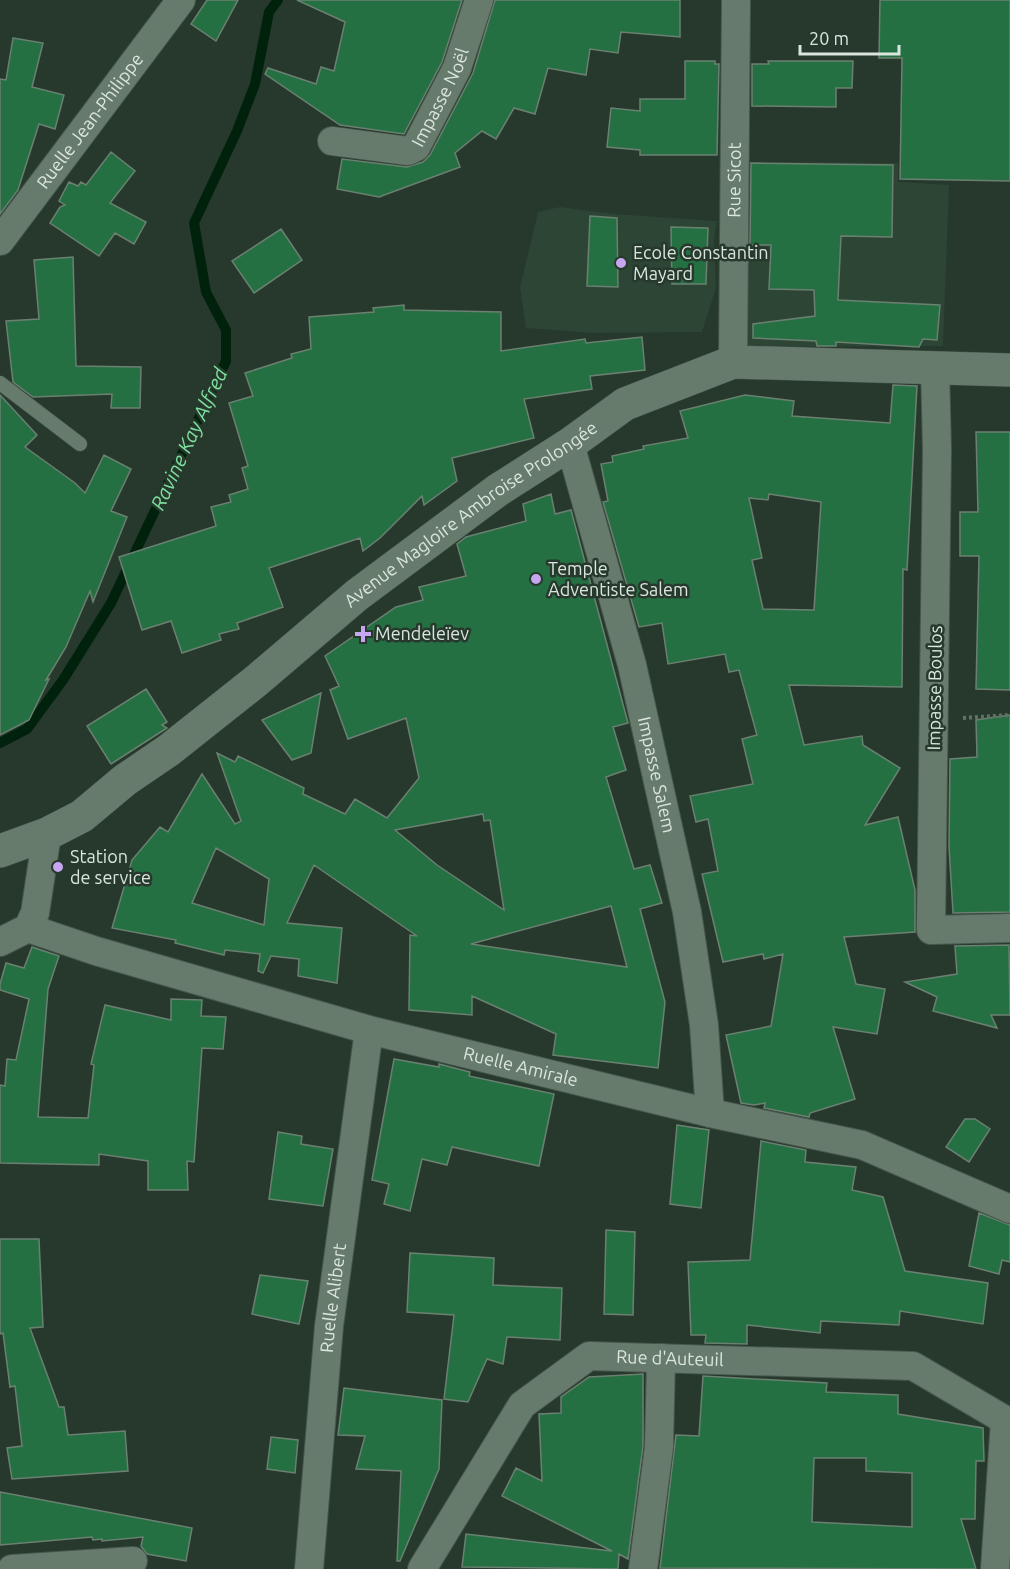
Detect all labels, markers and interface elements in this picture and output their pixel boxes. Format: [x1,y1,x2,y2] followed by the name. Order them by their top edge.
[800,18,899,56] scale bar
[809,28,849,48] text: 20 m
[407,45,472,150] street label: Impasse Noël
[32,49,147,192] street label: Ruelle Jean-Philippe
[723,142,744,218] street label: Rue Sicot
[633,242,769,283] place label: Ecole Constantin Mayard
[614,256,628,270] marker: Ecole Constantin Mayard
[146,363,232,514] water label: Ravine Kay Alfred
[340,417,601,610] street label: Avenue Magloire Ambroise Prolongée
[548,558,688,599] place label: Temple Adventiste Salem
[529,572,543,586] marker: Temple Adventiste Salem
[375,623,469,643] place label: Mendeleïev
[923,625,945,751] street label: Impasse Boulos
[356,627,370,641] marker: Mendeleïev
[635,715,680,835] street label: Impasse Salem
[70,846,151,887] place label: Station de service
[51,860,65,874] marker: Station de service
[461,1042,580,1090] street label: Ruelle Amirale
[316,1242,349,1354] street label: Ruelle Alibert
[616,1346,724,1369] street label: Rue d'Auteuil

